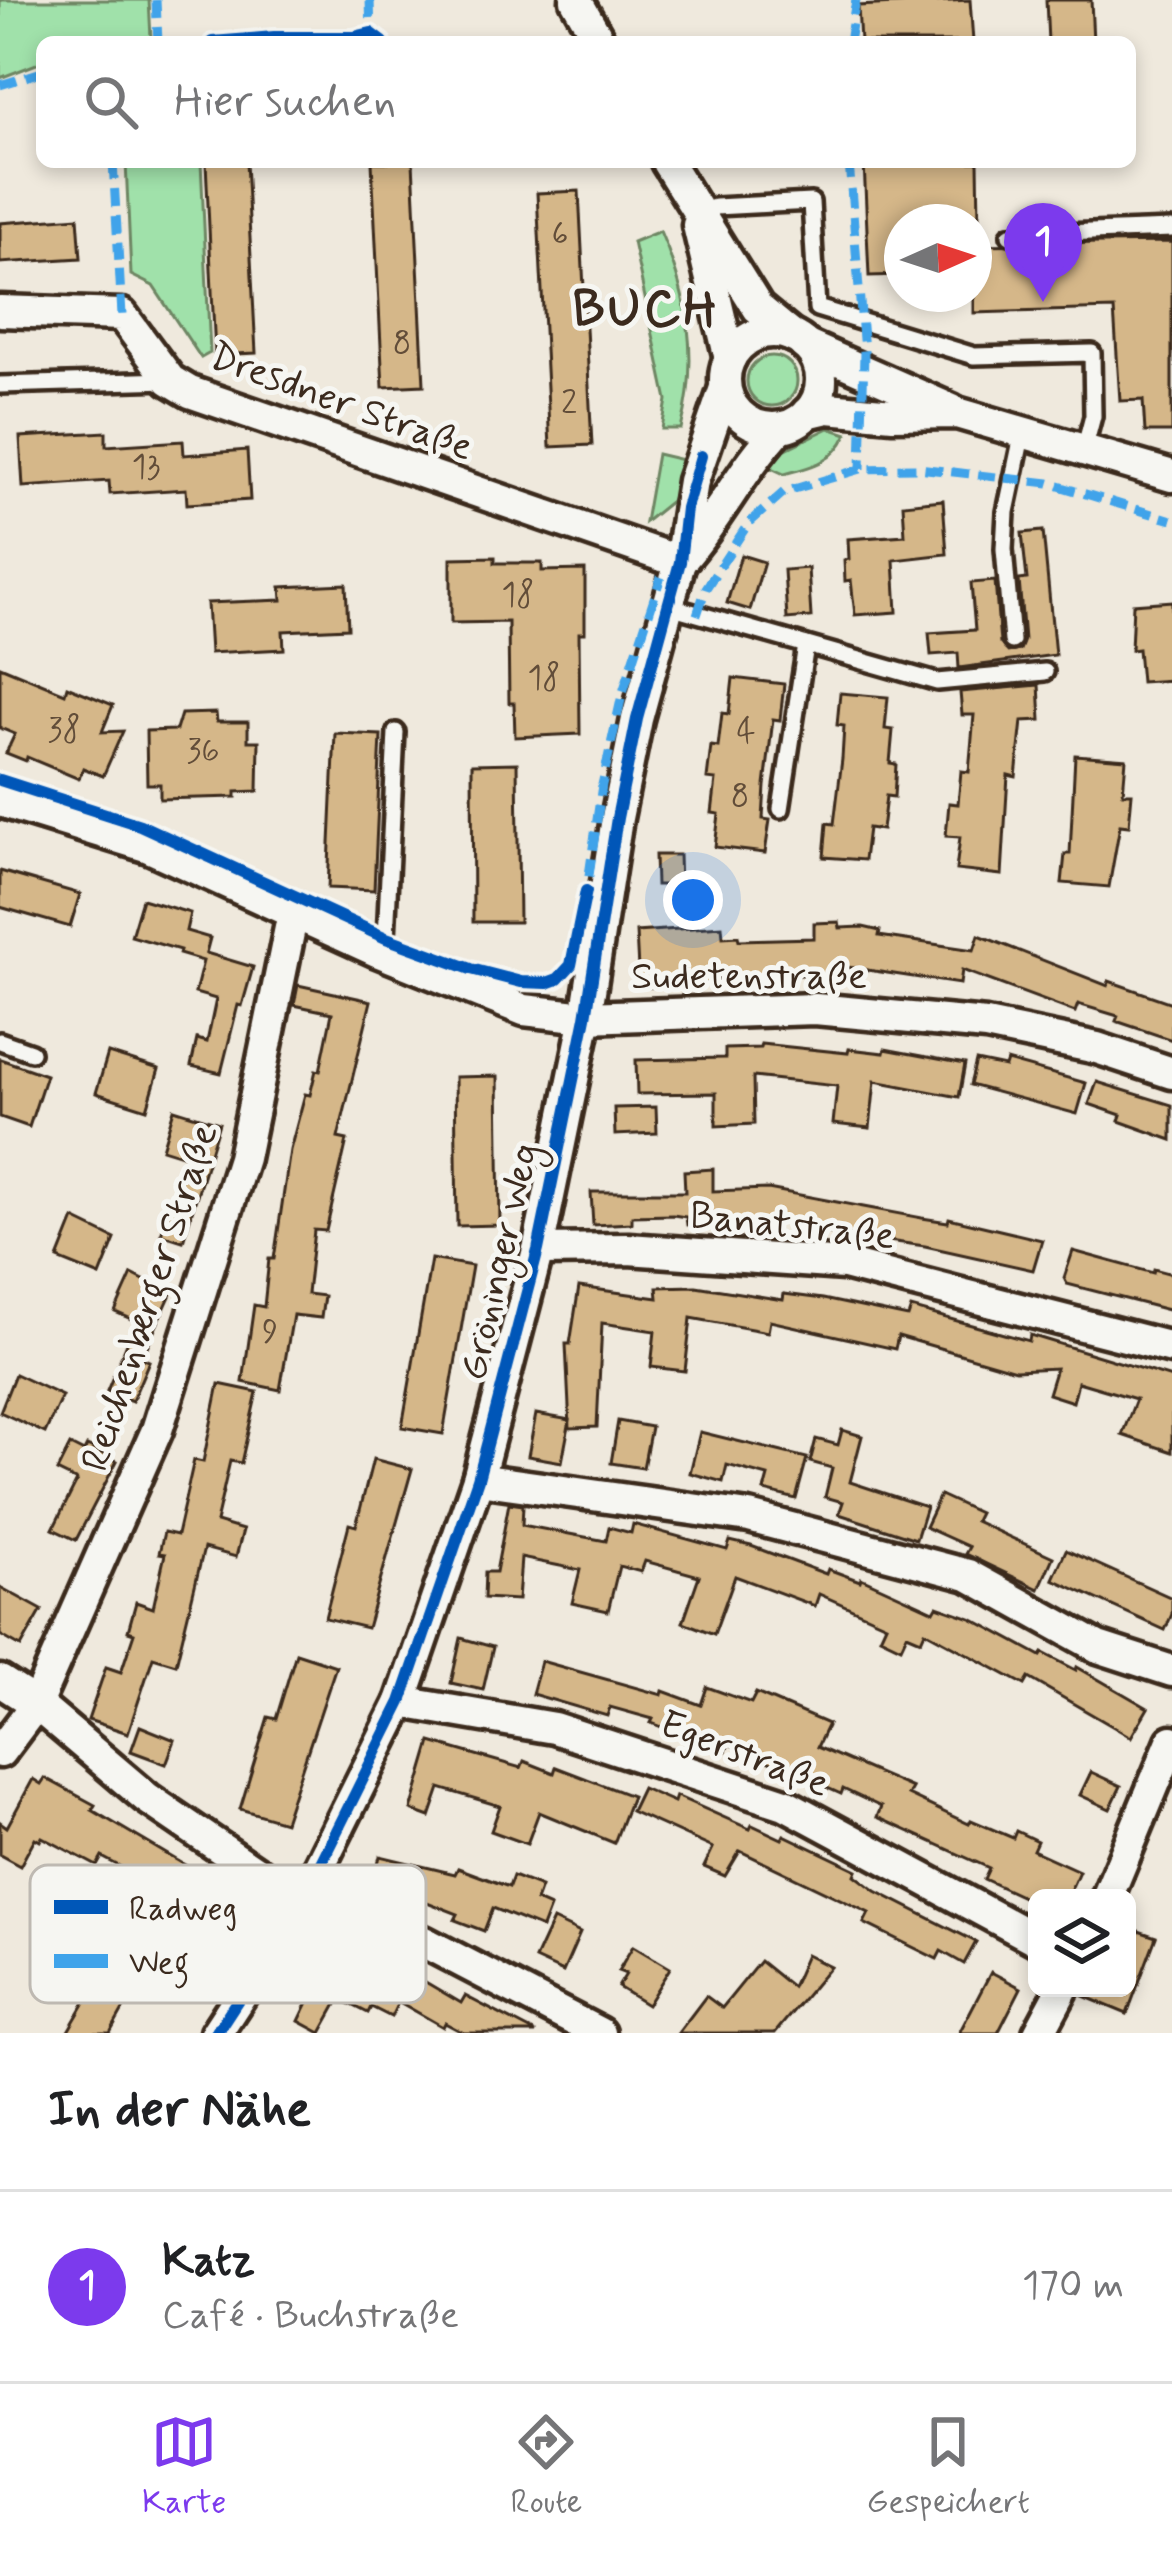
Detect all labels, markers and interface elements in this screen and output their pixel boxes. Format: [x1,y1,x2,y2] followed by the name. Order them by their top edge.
[36,36,1136,168] search box
[78,69,144,135] icon: search
[174,73,396,132] text: Hier suchen
[1004,203,1082,302] pin: 1
[884,204,992,312] north arrow
[552,213,568,257] house number: 6
[573,278,720,344] district label: BUCH
[393,322,411,366] house number: 8
[202,332,480,474] street label: Dresdner Straße
[561,382,577,426] house number: 2
[132,446,160,490] house number: 13
[502,574,534,618] house number: 18
[528,657,560,701] house number: 18
[48,709,81,753] house number: 38
[736,710,756,754] house number: 4
[186,730,220,774] house number: 36
[731,775,749,819] house number: 8
[663,870,723,930] your location
[631,952,867,1003] street label: Sudetenstraße
[71,1118,234,1479] street label: Reichenberger Straße
[449,1138,556,1386] street label: Gröninger Weg
[687,1191,897,1263] street label: Banatstraße
[262,1311,278,1355] house number: 9
[652,1699,836,1811] street label: Egerstraße
[30,1865,426,2003] legend
[129,1888,237,1932] text: Radweg
[1028,1889,1136,1997] map controls
[1028,1889,1136,1997] button: layers
[129,1942,189,1989] text: Weg
[48,2078,311,2144] text: In der Nähe
[162,2232,255,2291] text: Katz
[78,2261,96,2312] text: 1
[1022,2261,1124,2312] text: 170 m
[162,2291,459,2342] text: Café · Buchstraße
[142,2409,226,2525] tab: Karte
[511,2409,582,2525] tab: Route
[867,2409,1030,2525] tab: Gespeichert

